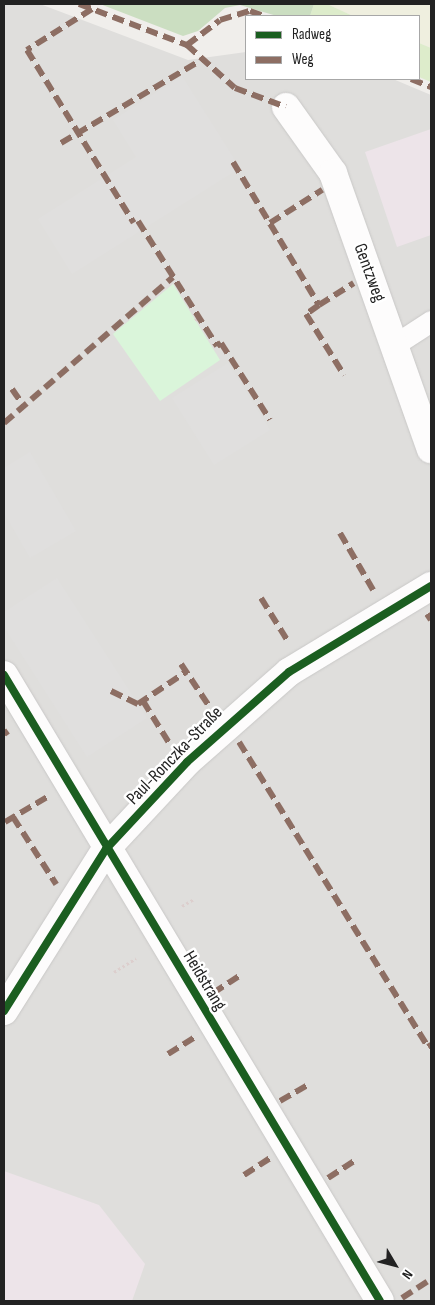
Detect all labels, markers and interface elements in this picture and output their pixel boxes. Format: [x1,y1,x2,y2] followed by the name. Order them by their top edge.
[245,15,420,80] legend
[292,25,331,44] text: Radweg
[292,50,314,69] text: Weg
[348,241,390,305] street label: Gentzweg
[123,702,227,810] street label: Paul-Ronczka-Straße
[178,947,230,1015] street label: Heidstrang
[370,1240,420,1290] north arrow
[398,1266,416,1282] text: N

